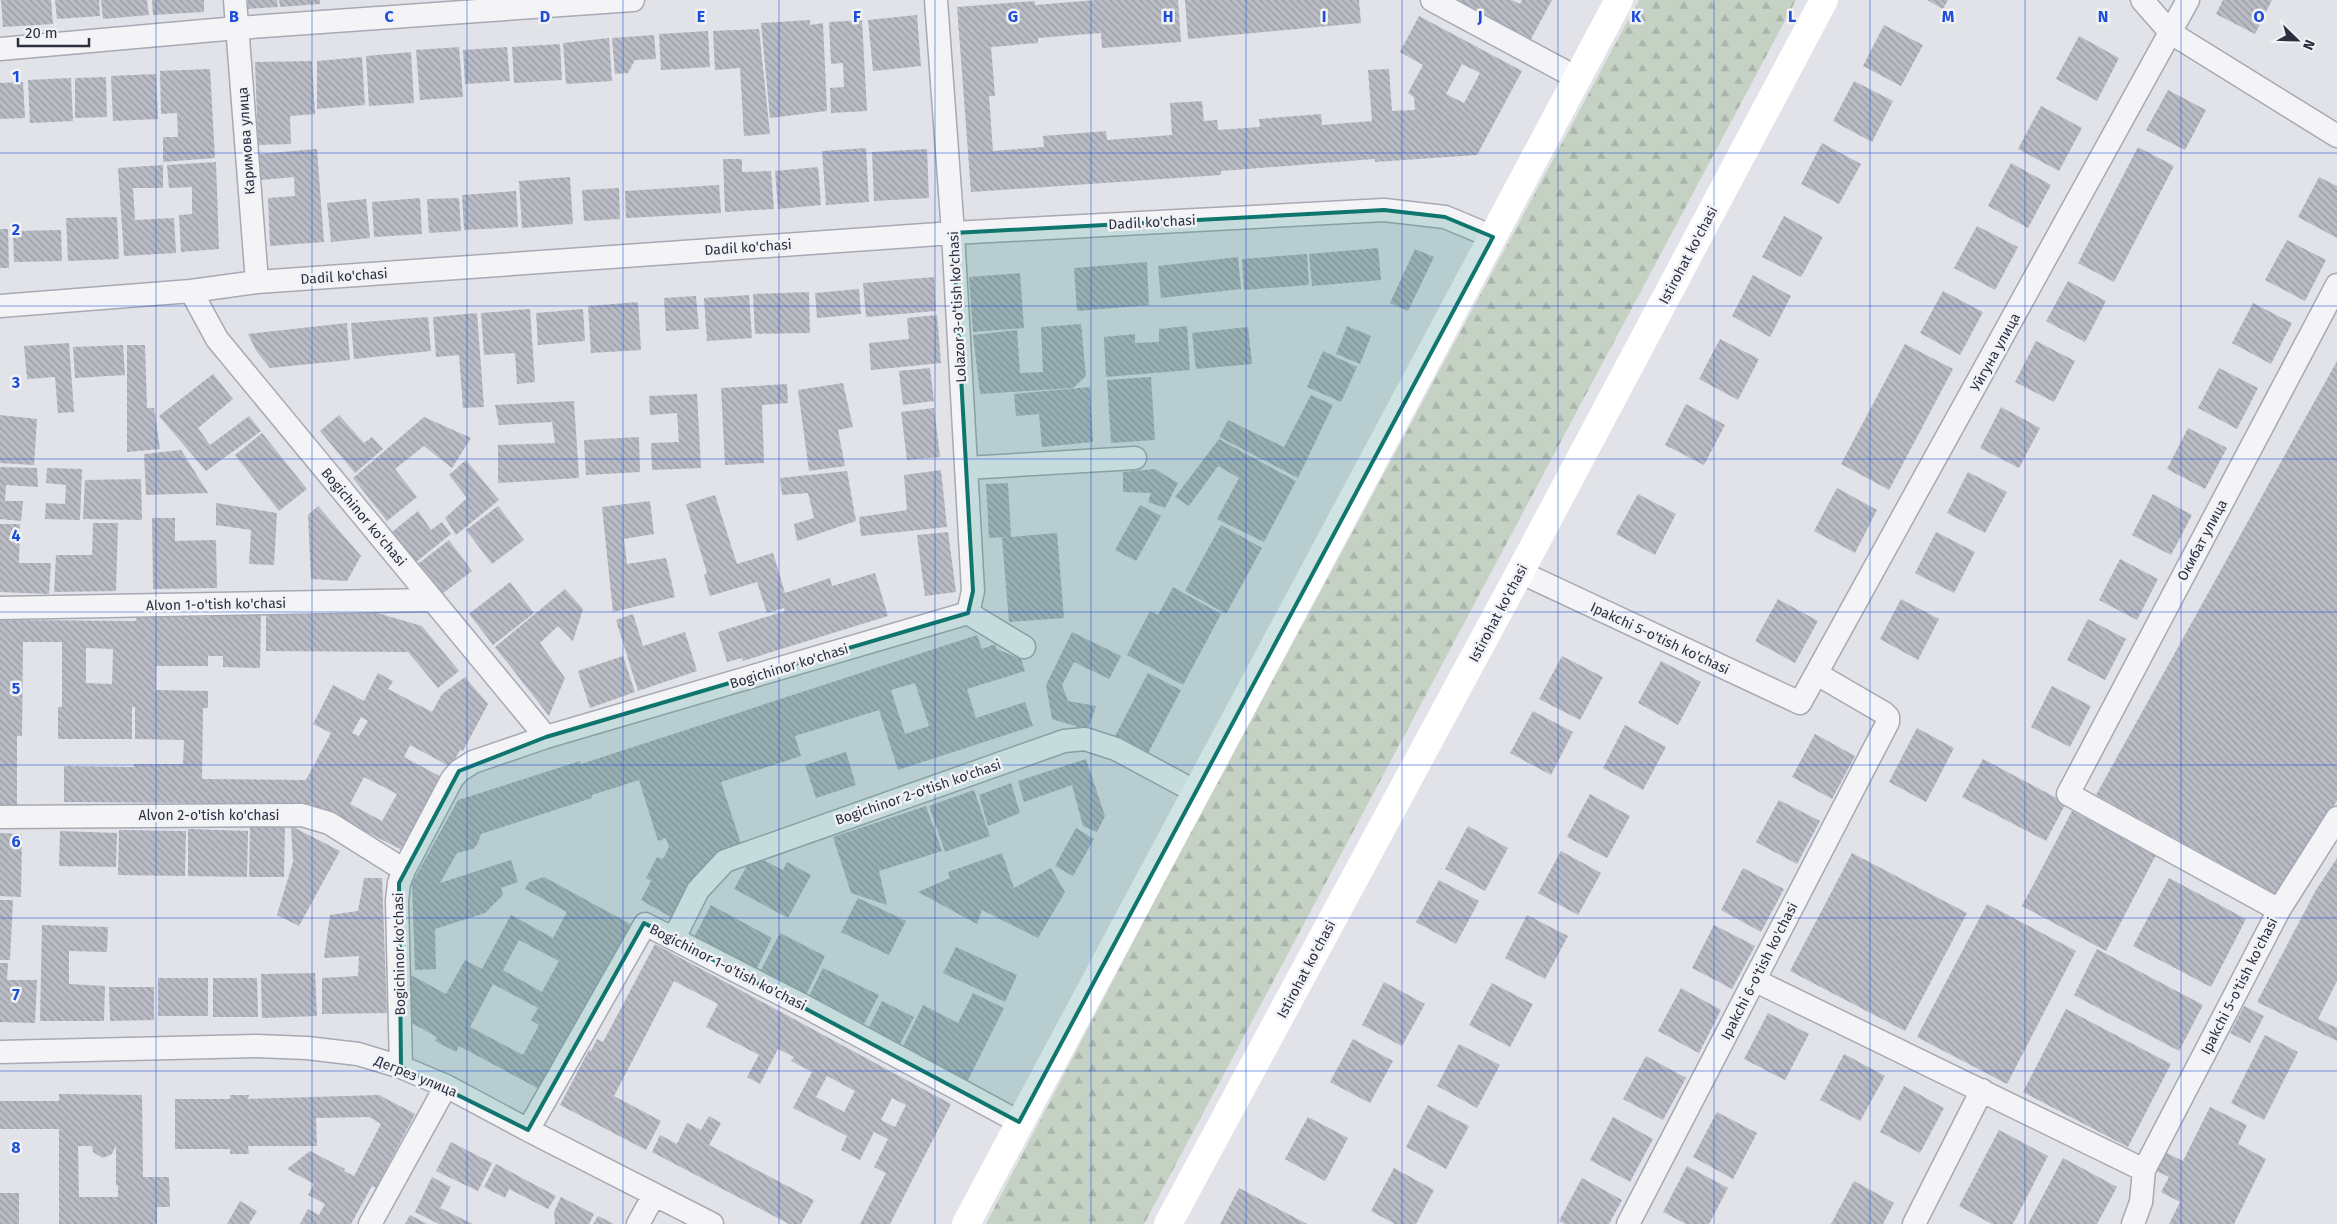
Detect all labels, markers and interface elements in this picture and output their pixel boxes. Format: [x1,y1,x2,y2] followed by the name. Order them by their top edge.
[229,7,239,26] text: B
[384,7,394,26] text: C
[540,7,550,26] text: D
[697,7,705,26] text: E
[853,7,861,26] text: F
[1008,7,1018,26] text: G
[1163,7,1173,26] text: H
[1322,7,1326,26] text: I
[1476,7,1483,26] text: J
[1631,7,1642,26] text: K
[1788,7,1796,26] text: L
[1942,7,1955,26] text: M
[2098,7,2108,26] text: N
[2253,7,2265,26] text: O
[18,15,89,47] scale bar
[2272,15,2322,65] north arrow
[25,24,58,42] text: 20 m
[2299,37,2318,52] text: N
[12,67,20,86] text: 1
[234,86,259,195] street label: Каримова улица
[1656,203,1721,307] street label: Istirohat ko'chasi
[1108,212,1196,233] street label: Dadil ko'chasi
[12,220,20,239] text: 2
[945,231,970,383] street label: Lolazor 3-o'tish ko'chasi
[704,236,792,259] street label: Dadil ko'chasi
[300,265,388,288] street label: Dadil ko'chasi
[1967,310,2024,394] street label: Уйгуна улица
[11,373,20,392] text: 3
[318,465,410,570] street label: Bogichinor ko'chasi
[2174,497,2231,584] street label: Окибат улица
[11,526,21,545] text: 4
[1466,561,1531,665] street label: Istirohat ko'chasi
[146,595,286,614] street label: Alvon 1-o'tish ko'chasi
[1587,599,1732,678] street label: Ipakchi 5-o'tish ko'chasi
[728,640,851,693] street label: Bogichinor ko'chasi
[12,679,21,698] text: 5
[833,756,1003,829] street label: Bogichinor 2-o'tish ko'chasi
[138,807,280,824] street label: Alvon 2-o'tish ko'chasi
[11,832,21,851] text: 6
[390,892,409,1016] street label: Bogichinor ko'chasi
[1717,900,1802,1043] street label: Ipakchi 6-o'tish ko'chasi
[2197,915,2281,1058] street label: Ipakchi 5-o'tish ko'chasi
[1274,917,1339,1021] street label: Istirohat ko'chasi
[647,920,809,1014] street label: Bogichinor 1-o'tish ko'chasi
[12,985,20,1004] text: 7
[371,1052,460,1101] street label: Дегрез улица
[11,1138,21,1157] text: 8

